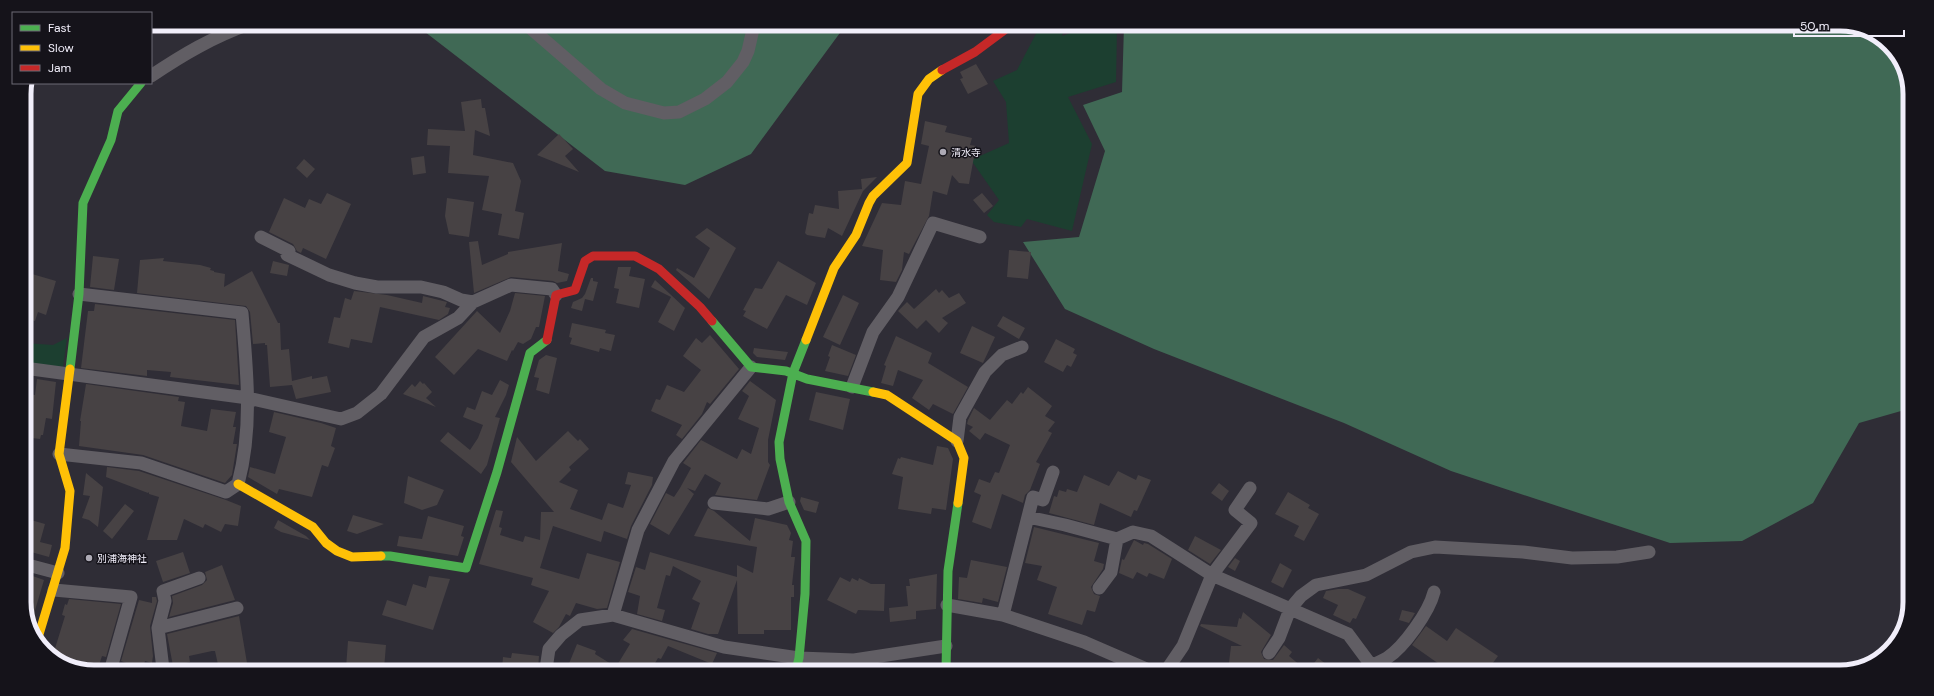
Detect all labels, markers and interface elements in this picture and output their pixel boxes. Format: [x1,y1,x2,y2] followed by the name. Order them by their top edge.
[12,12,152,84] legend
[1794,12,1904,38] scale bar
[1800,18,1829,34] text: 50 m
[48,20,71,36] text: Fast
[48,40,74,56] text: Slow
[48,60,71,76] text: Jam
[951,146,981,159] place label: 清水寺
[938,147,948,157] marker: 清水寺
[97,552,147,565] place label: 別浦海神社
[84,553,94,563] marker: 別浦海神社

